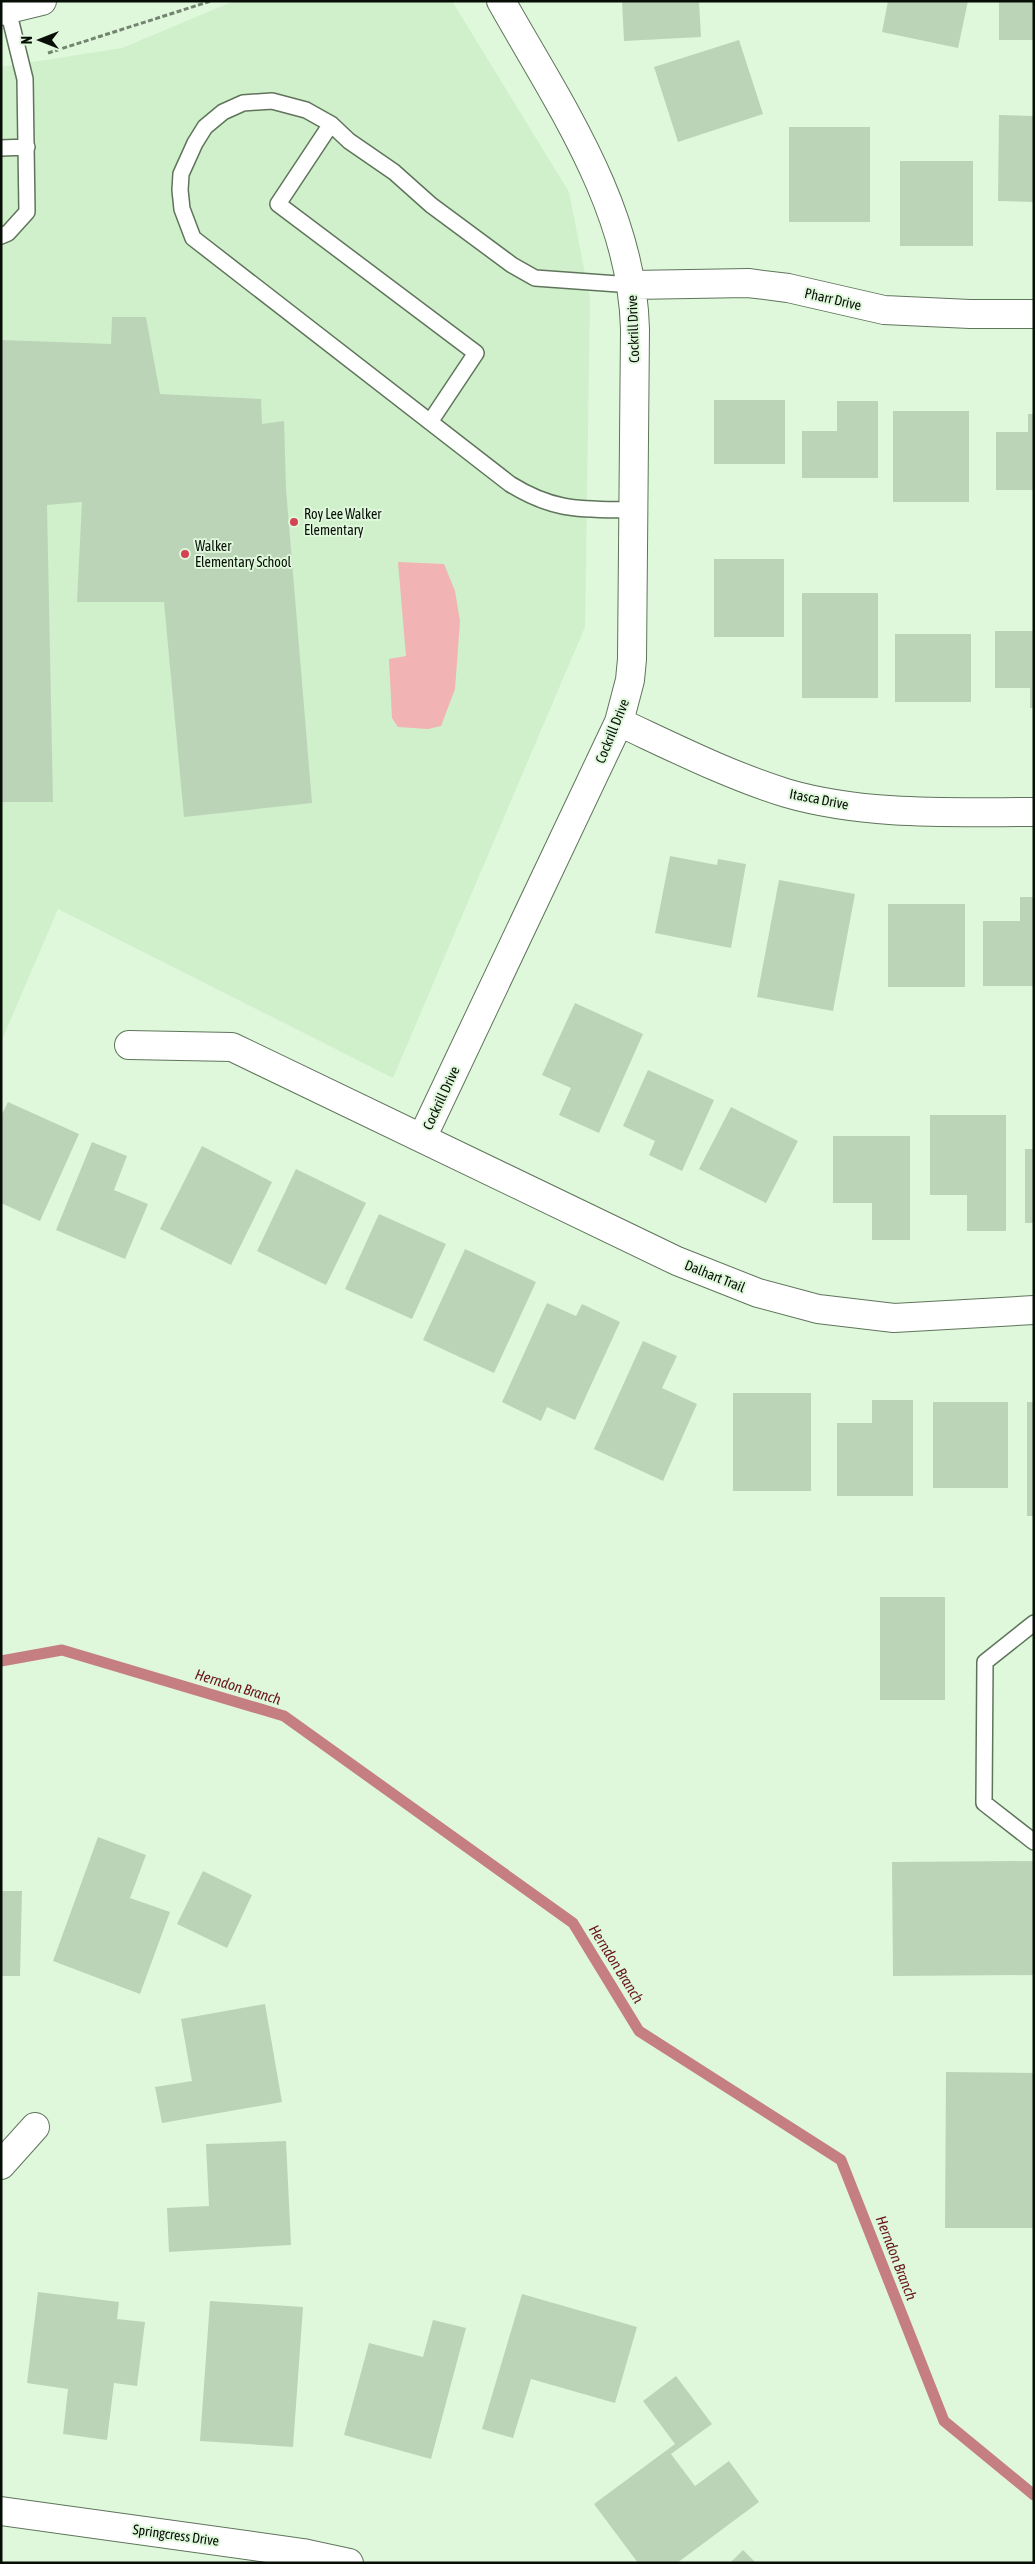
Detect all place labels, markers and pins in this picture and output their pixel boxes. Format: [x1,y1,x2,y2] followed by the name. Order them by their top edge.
[304,506,382,538] place label: Roy Lee Walker Elementary
[288,516,300,528] marker: Roy Lee Walker Elementary
[195,538,291,570] place label: Walker Elementary School
[179,548,191,560] marker: Walker Elementary School

